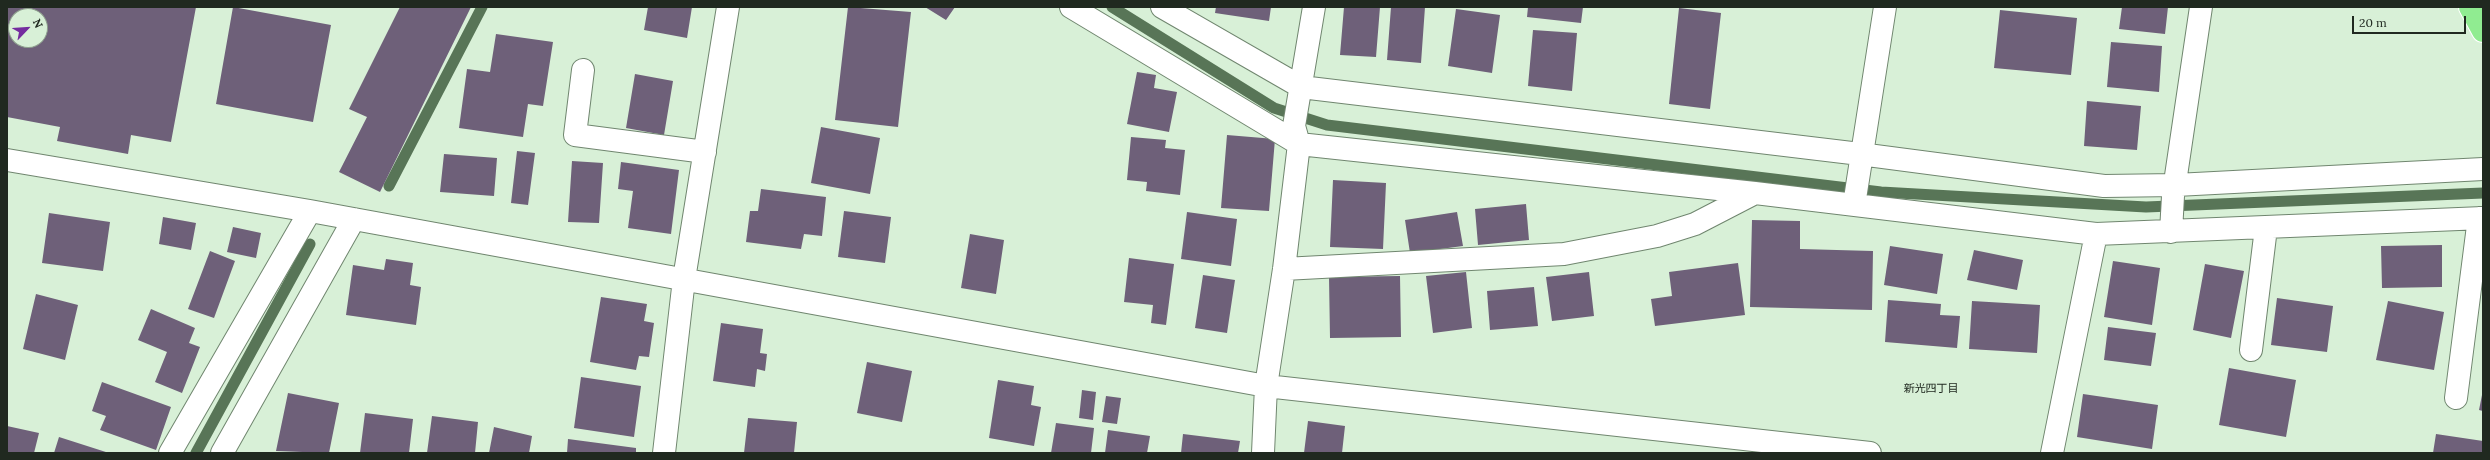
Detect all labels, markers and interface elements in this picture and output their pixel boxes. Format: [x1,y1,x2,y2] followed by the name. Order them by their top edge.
[8,8,48,48] north arrow
[2354,8,2468,34] scale bar
[2359,15,2387,30] text: 20 m
[30,17,46,30] text: N
[1904,382,1958,396] district label: 新光四丁目

